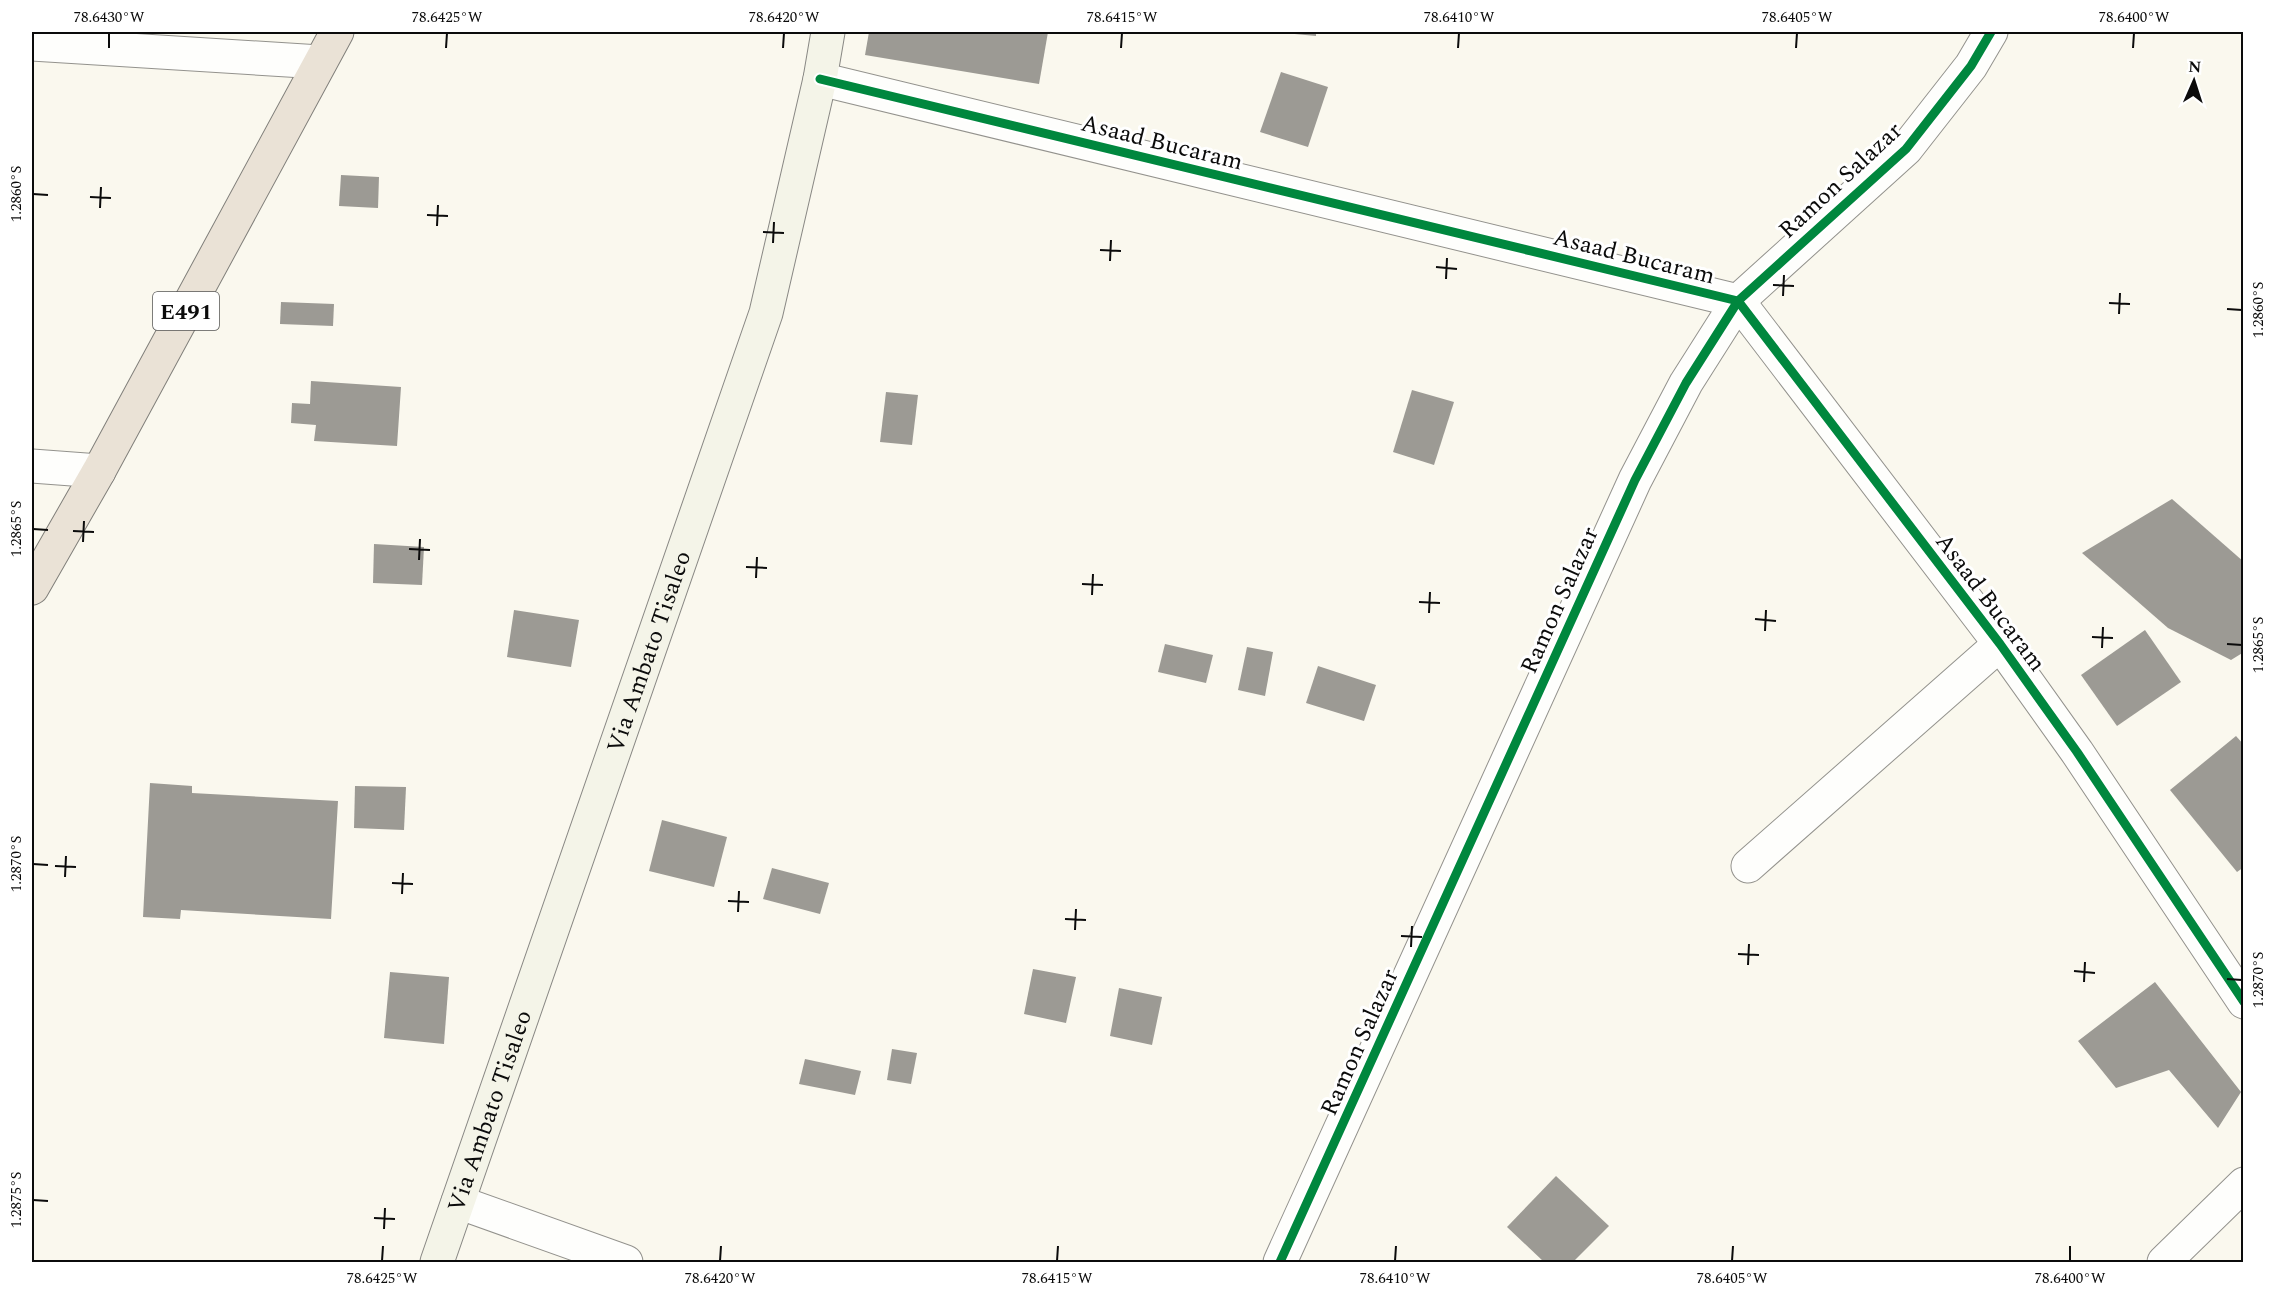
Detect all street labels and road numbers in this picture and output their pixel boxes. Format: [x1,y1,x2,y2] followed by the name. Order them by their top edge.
[1077,105,1246,180] street label: Asaad Bucaram
[1771,114,1911,248] street label: Ramon Salazar
[1549,219,1718,294] street label: Asaad Bucaram
[153,292,219,330] road number: E491
[1511,521,1608,680] street label: Ramon Salazar
[1926,526,2054,680] street label: Asaad Bucaram
[598,546,701,758] street label: Via Ambato Tisaleo
[1311,963,1408,1122] street label: Ramon Salazar
[439,1005,542,1217] street label: Via Ambato Tisaleo

